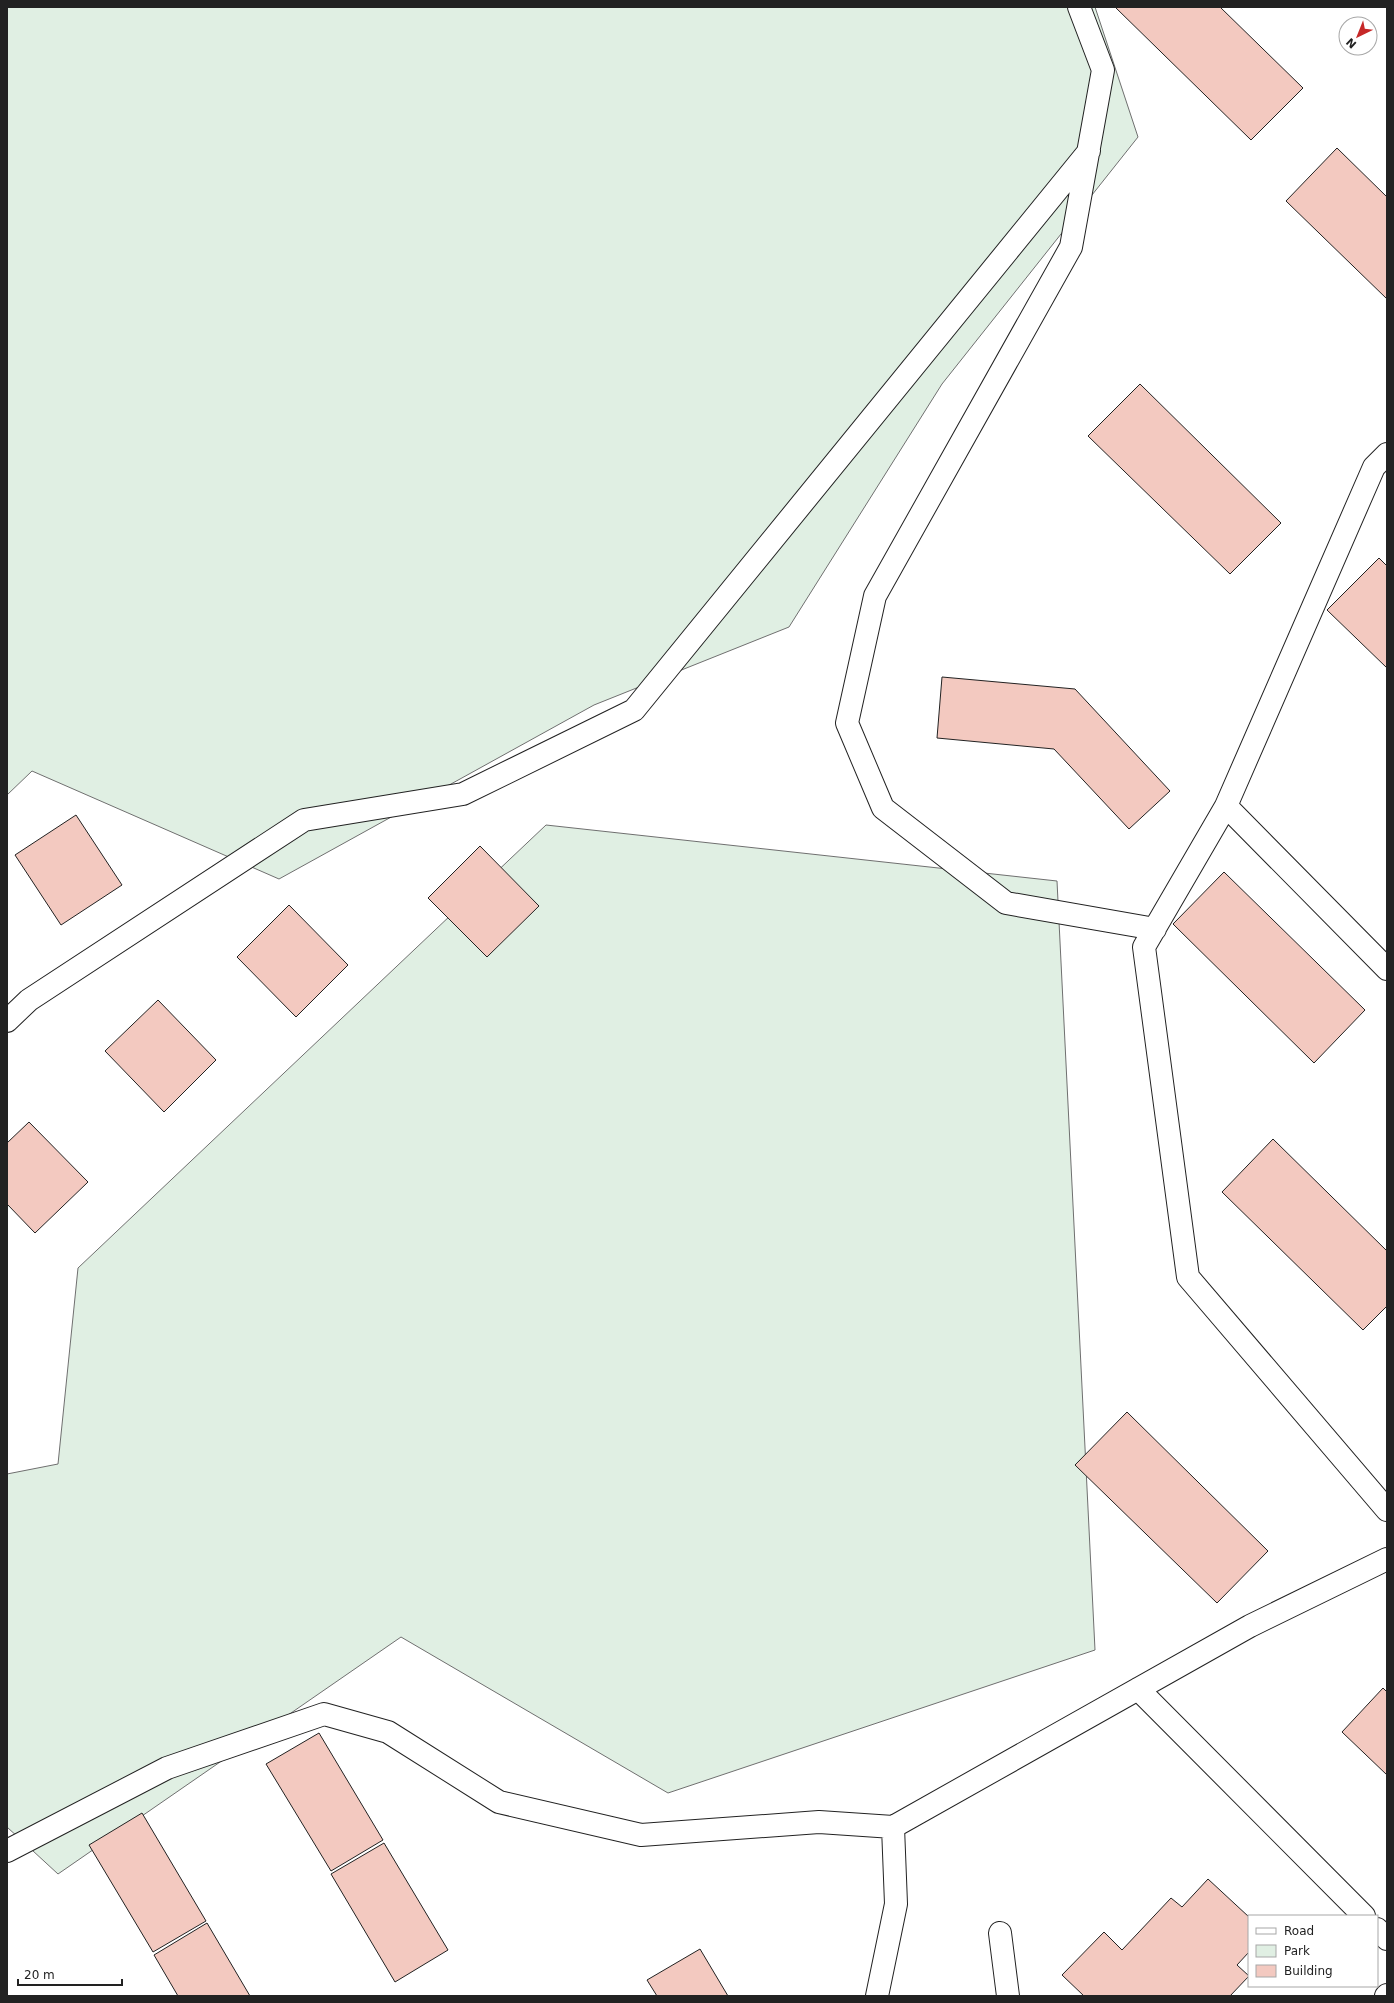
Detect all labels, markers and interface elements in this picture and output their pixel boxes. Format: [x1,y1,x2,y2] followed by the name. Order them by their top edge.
[1338,16,1378,56] north arrow
[1344,35,1359,51] text: N
[1248,1915,1378,1987] legend
[1284,1924,1314,1938] text: Road
[1284,1944,1310,1958] text: Park
[18,1961,122,1987] scale bar
[1284,1964,1333,1978] text: Building
[24,1968,55,1982] text: 20 m

